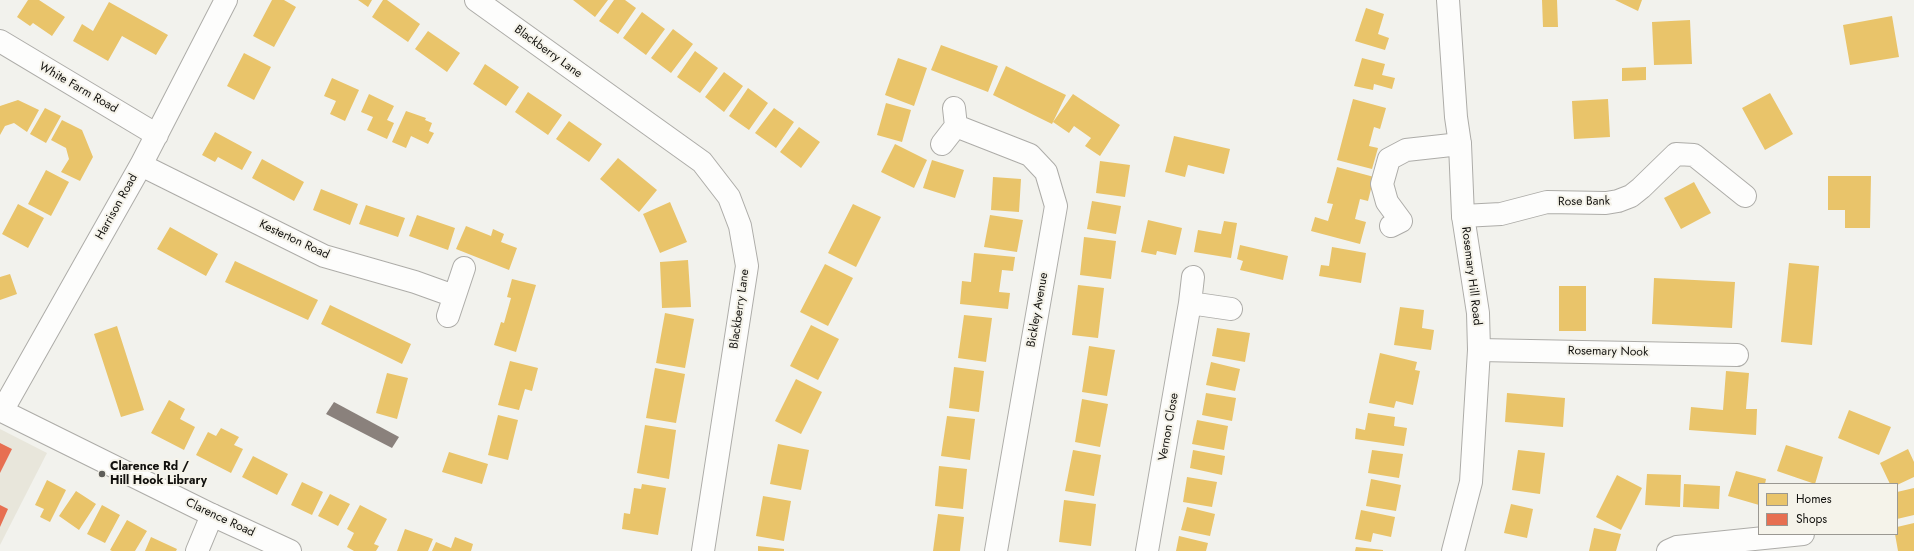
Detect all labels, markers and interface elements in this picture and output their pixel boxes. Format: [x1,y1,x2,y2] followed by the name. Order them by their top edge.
[511,23,585,81] street label: Blackberry Lane
[36,60,120,116] street label: White Farm Road
[93,172,141,242] street label: Harrison Road
[1558,194,1610,210] street label: Rose Bank
[257,217,331,263] street label: Kesterton Road
[1458,226,1484,326] street label: Rosemary Hill Road
[727,268,753,350] street label: Blackberry Lane
[1024,271,1052,349] street label: Bickley Avenue
[1568,344,1648,360] street label: Rosemary Nook
[1156,392,1182,462] street label: Vernon Close
[110,460,207,488] place label: Clarence Rd / Hill Hook Library
[97,469,107,479] marker: Clarence Rd / Hill Hook Library
[1758,483,1898,535] legend
[1796,490,1832,508] text: Homes
[183,496,257,540] street label: Clarence Road
[1796,510,1827,528] text: Shops

